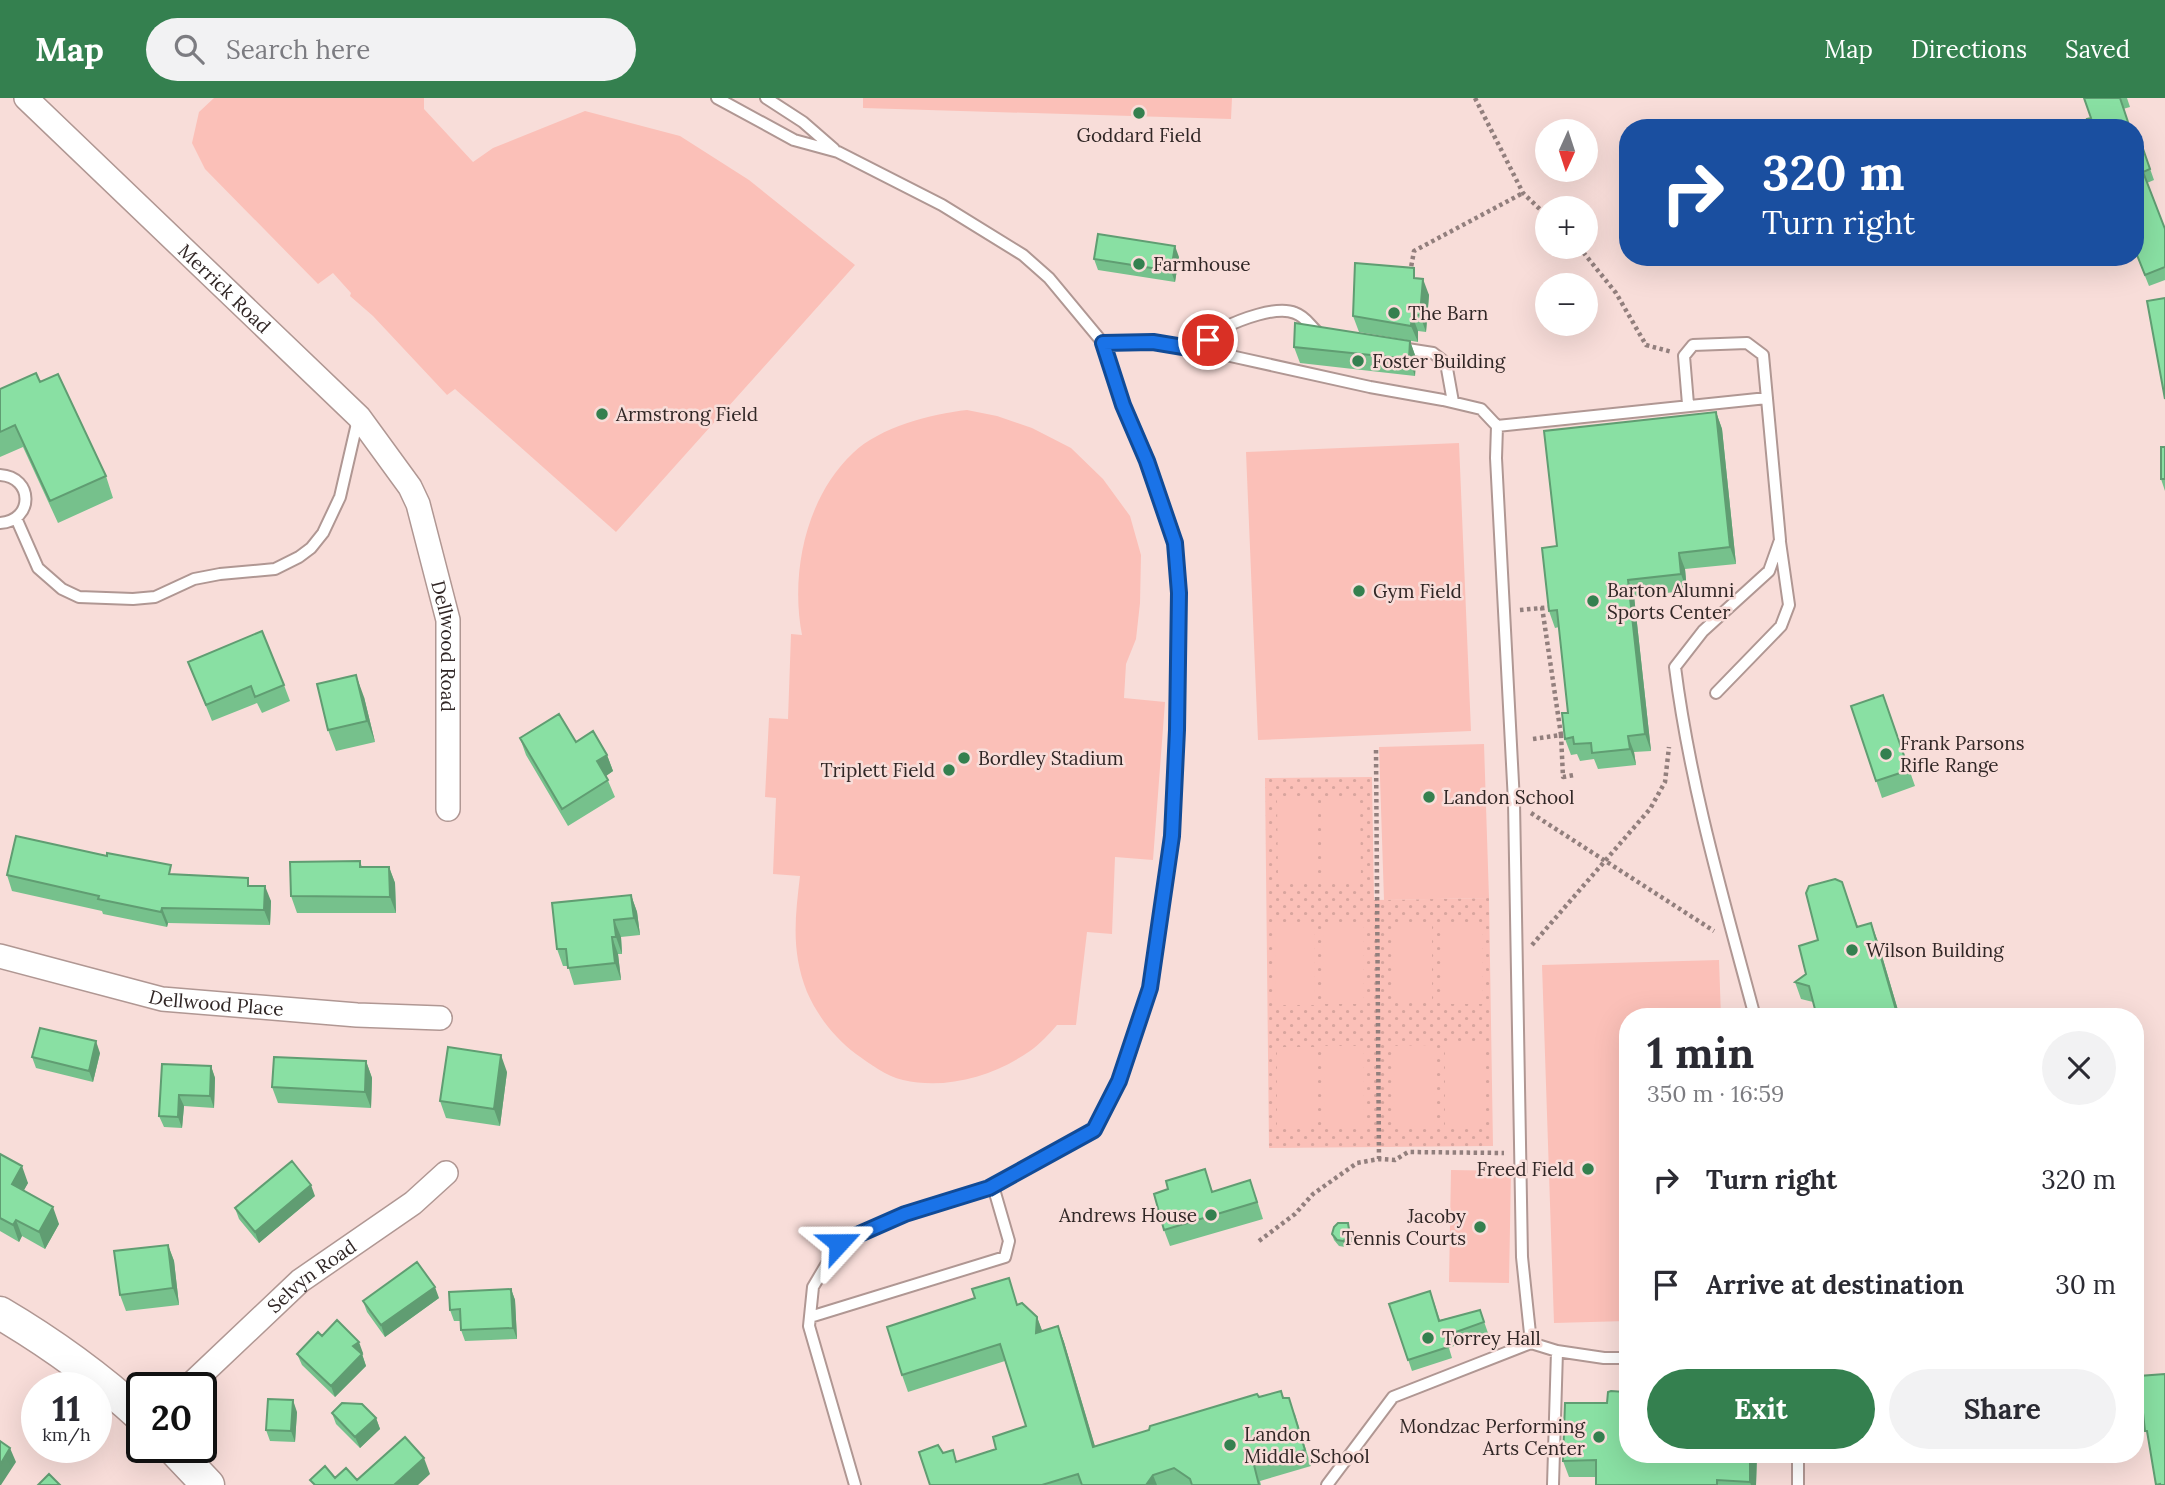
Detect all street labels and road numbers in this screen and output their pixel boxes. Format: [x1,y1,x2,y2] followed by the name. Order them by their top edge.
[173,238,276,338] street label: Merrick Road
[426,578,460,712] street label: Dellwood Road
[146,984,284,1021] street label: Dellwood Place
[262,1234,361,1318] street label: Selvyn Road

